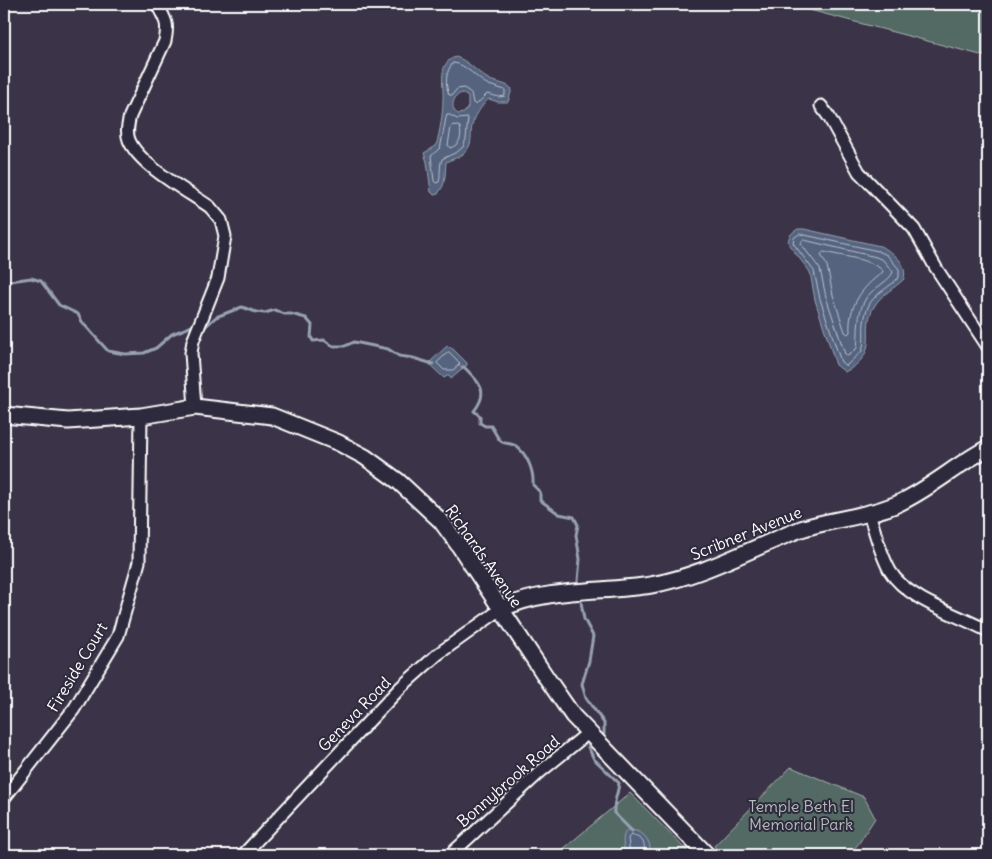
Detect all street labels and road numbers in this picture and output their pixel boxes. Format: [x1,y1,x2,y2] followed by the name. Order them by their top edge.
[441,501,527,611] street label: Richards Avenue
[688,502,804,564] street label: Scribner Avenue
[43,618,112,715] street label: Fireside Court
[313,672,395,756] street label: Geneva Road
[452,731,564,831] street label: Bonnybrook Road

